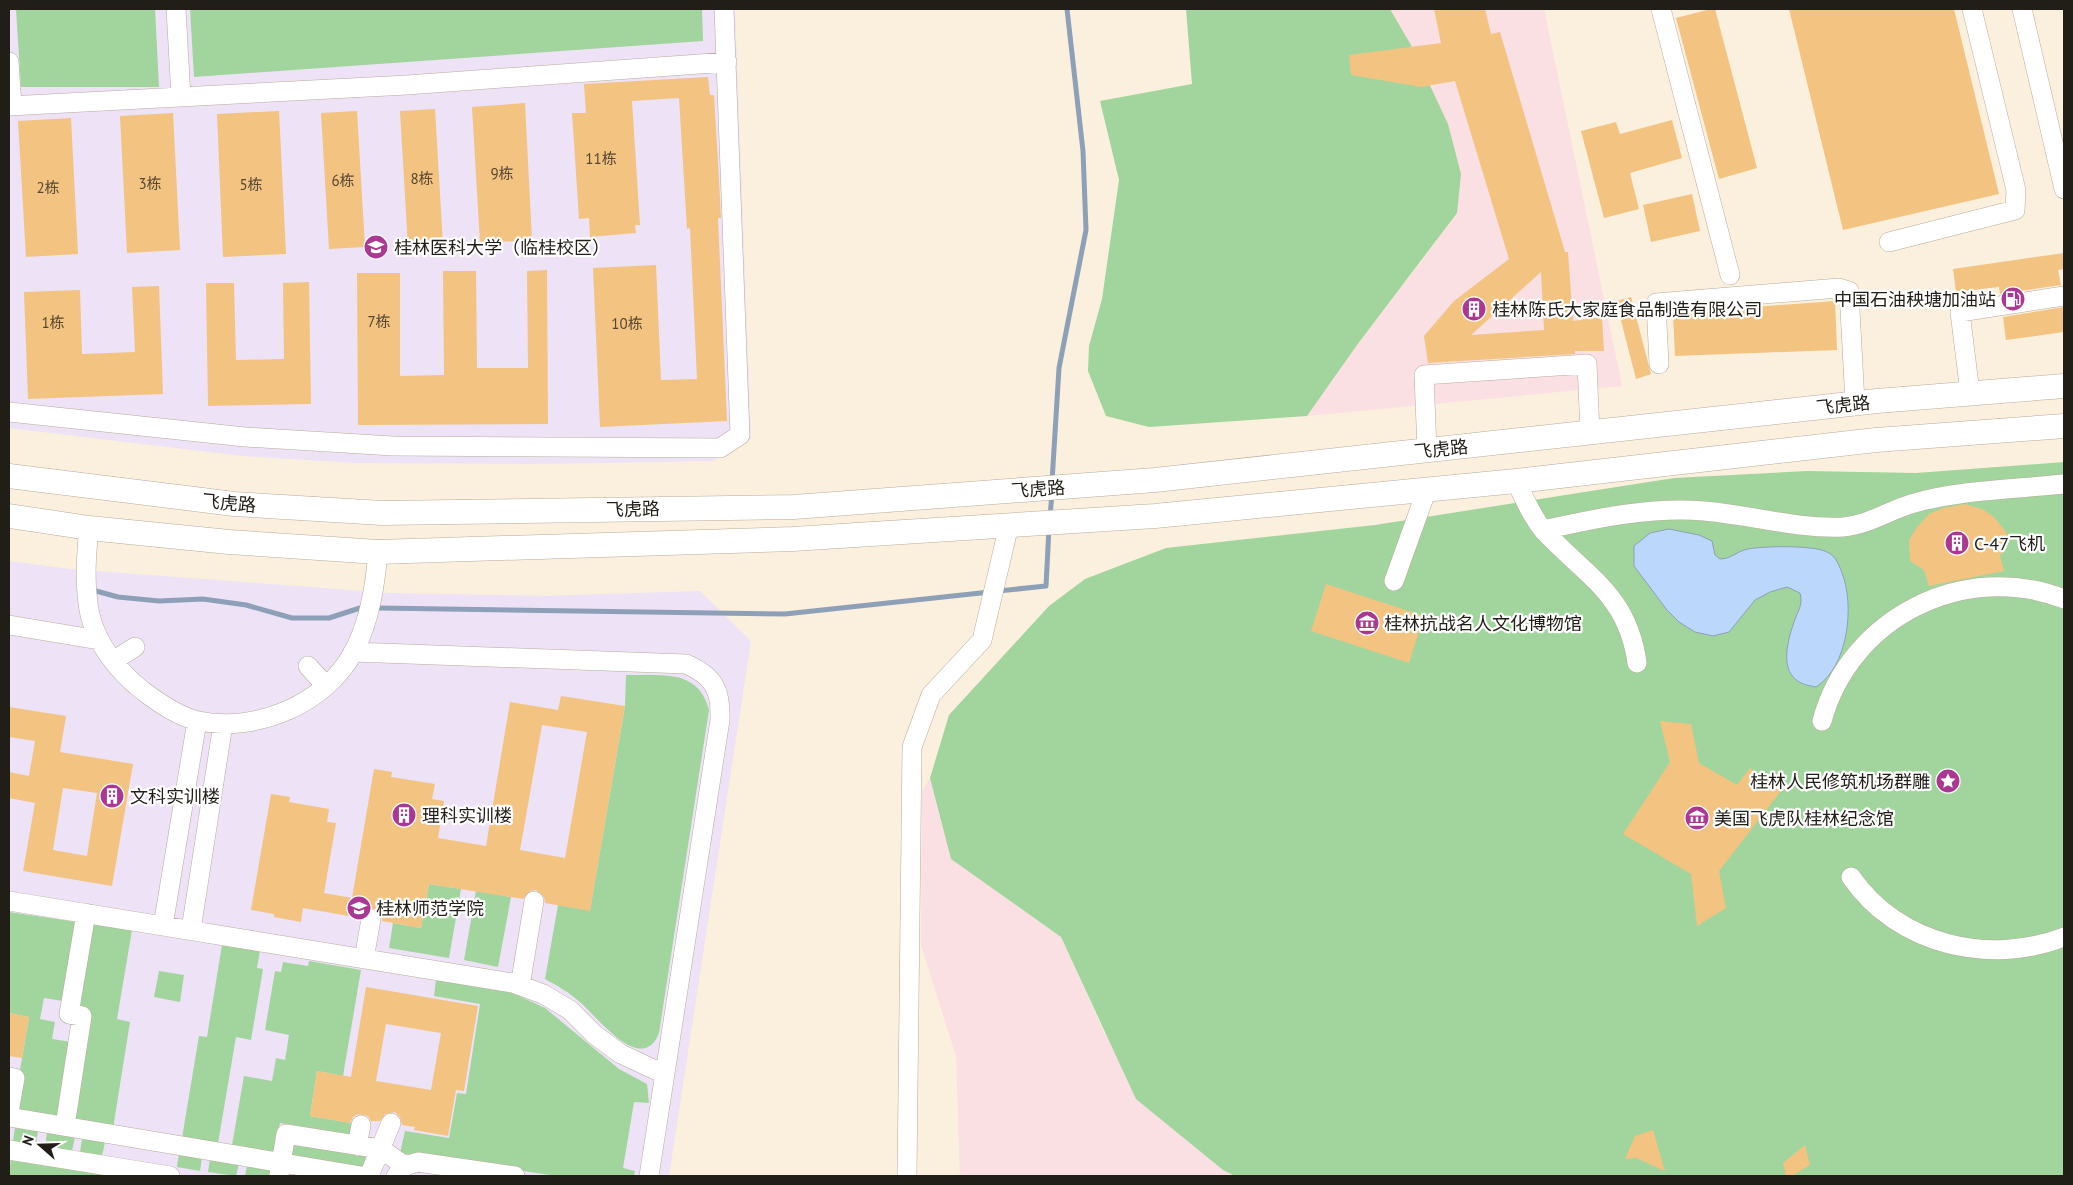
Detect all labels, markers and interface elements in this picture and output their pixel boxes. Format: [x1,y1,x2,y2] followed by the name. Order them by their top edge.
[585,149,617,168] house number: 11栋
[490,164,514,183] house number: 9栋
[410,169,434,188] house number: 8栋
[331,171,355,190] house number: 6栋
[138,174,162,193] house number: 3栋
[239,175,263,194] house number: 5栋
[36,178,60,197] house number: 2栋
[363,234,389,260] school or university icon: 桂林医科大学（临桂校区）
[394,236,610,259] place label: 桂林医科大学（临桂校区）
[2000,286,2026,312] fuel station icon: 中国石油秧塘加油站
[1834,288,1996,311] place label: 中国石油秧塘加油站
[1461,296,1487,322] building icon: 桂林陈氏大家庭食品制造有限公司
[1492,298,1762,321] place label: 桂林陈氏大家庭食品制造有限公司
[367,312,391,331] house number: 7栋
[41,313,65,332] house number: 1栋
[611,314,643,333] house number: 10栋
[1815,391,1871,419] street label: 飞虎路
[1413,435,1469,463] street label: 飞虎路
[1010,476,1066,502] street label: 飞虎路
[201,489,257,517] street label: 飞虎路
[606,497,660,521] street label: 飞虎路
[1944,530,1970,556] building icon: C-47飞机
[1974,532,2045,555] place label: C-47飞机
[1354,610,1380,636] museum icon: 桂林抗战名人文化博物馆
[1384,612,1582,635] place label: 桂林抗战名人文化博物馆
[1935,768,1961,794] place icon: 桂林人民修筑机场群雕
[1750,770,1930,793] place label: 桂林人民修筑机场群雕
[99,783,125,809] building icon: 文科实训楼
[130,785,220,808] place label: 文科实训楼
[391,802,417,828] building icon: 理科实训楼
[422,804,512,827] place label: 理科实训楼
[1684,805,1710,831] museum icon: 美国飞虎队桂林纪念馆
[1714,807,1894,830] place label: 美国飞虎队桂林纪念馆
[346,895,372,921] school or university icon: 桂林师范学院
[376,897,484,920] place label: 桂林师范学院
[15,1120,65,1170] north arrow
[18,1133,38,1148] text: N

